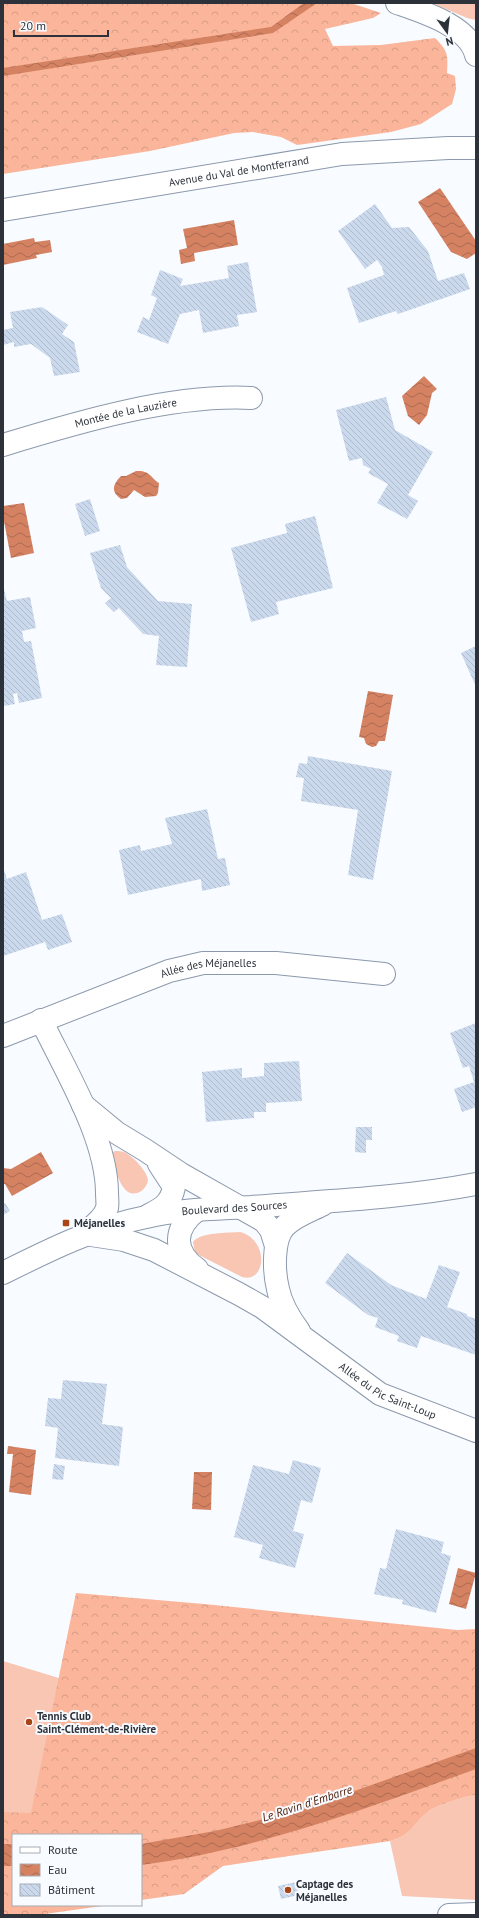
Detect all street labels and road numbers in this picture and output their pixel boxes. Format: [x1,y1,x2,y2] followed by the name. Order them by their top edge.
[168,153,310,190] street label: Avenue du Val de Montferrand
[73,395,178,431] street label: Montée de la Lauzière
[158,956,257,981] street label: Allée des Méjanelles
[181,1197,288,1218] street label: Boulevard des Sources
[336,1359,438,1422] street label: Allée du Pic Saint-Loup

